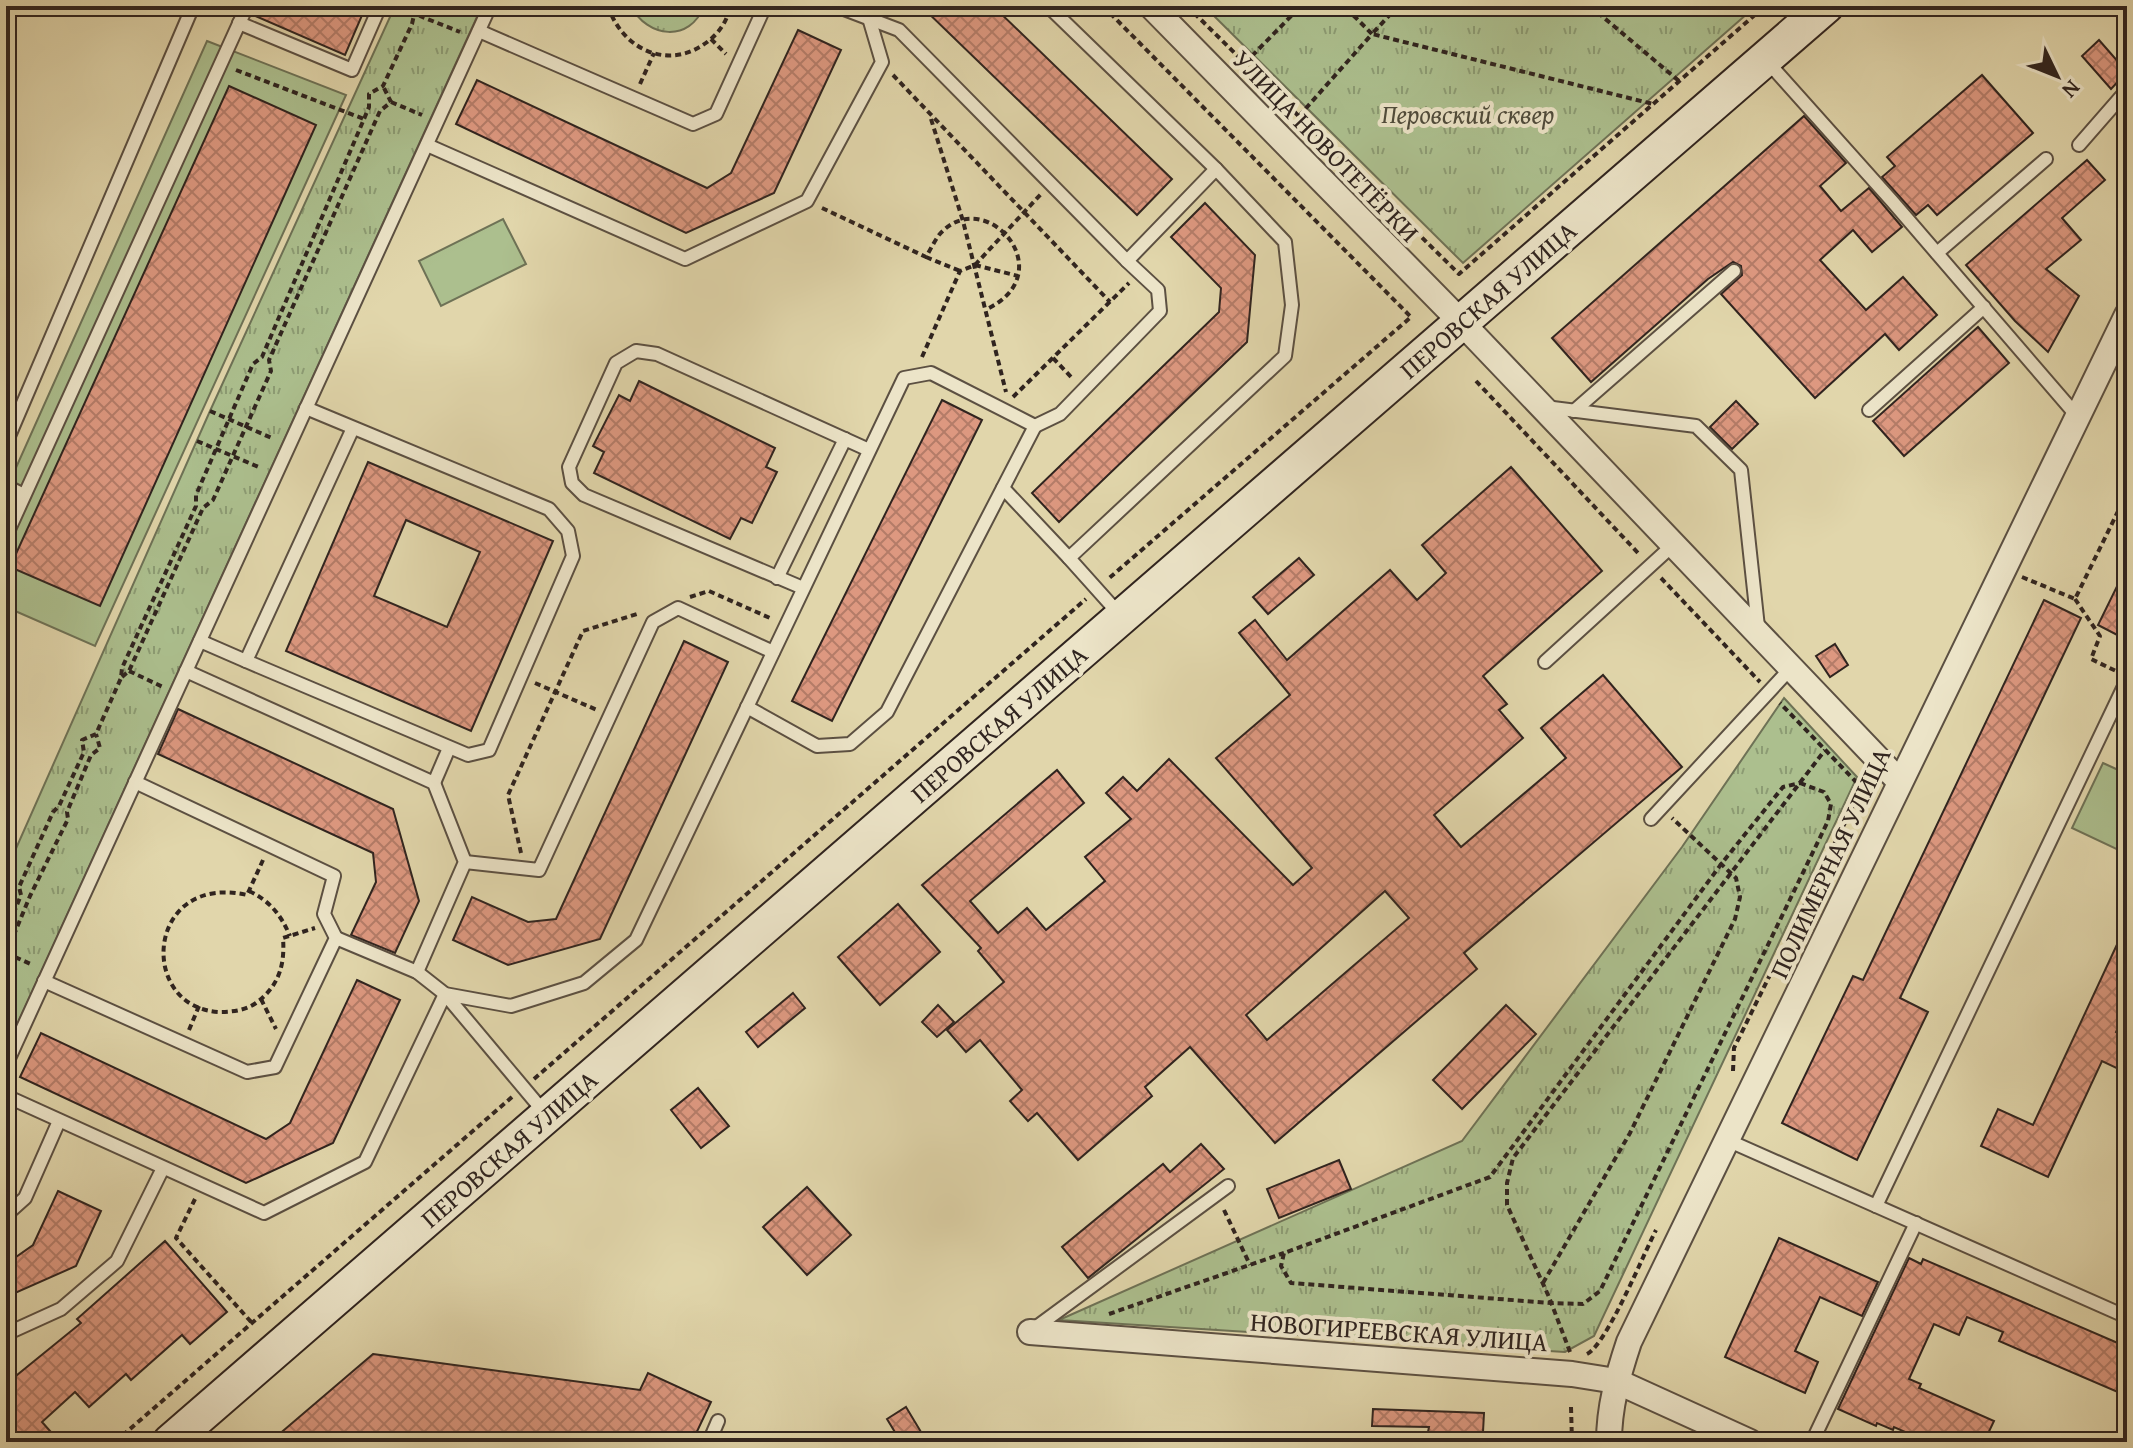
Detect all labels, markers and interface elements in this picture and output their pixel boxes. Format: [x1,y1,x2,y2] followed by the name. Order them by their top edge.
[2017,36,2097,116] north arrow
[1224,41,1429,251] street label: УЛИЦА НОВОТЕТЁРКИ
[2055,73,2088,106] text: N
[1382,94,1555,133] park label: Перовский сквер
[1390,211,1585,388] street label: ПЕРОВСКАЯ УЛИЦА
[901,635,1096,812] street label: ПЕРОВСКАЯ УЛИЦА
[1759,741,1900,985] street label: ПОЛИМЕРНАЯ УЛИЦА
[411,1060,606,1237] street label: ПЕРОВСКАЯ УЛИЦА
[1249,1302,1549,1361] street label: НОВОГИРЕЕВСКАЯ УЛИЦА

